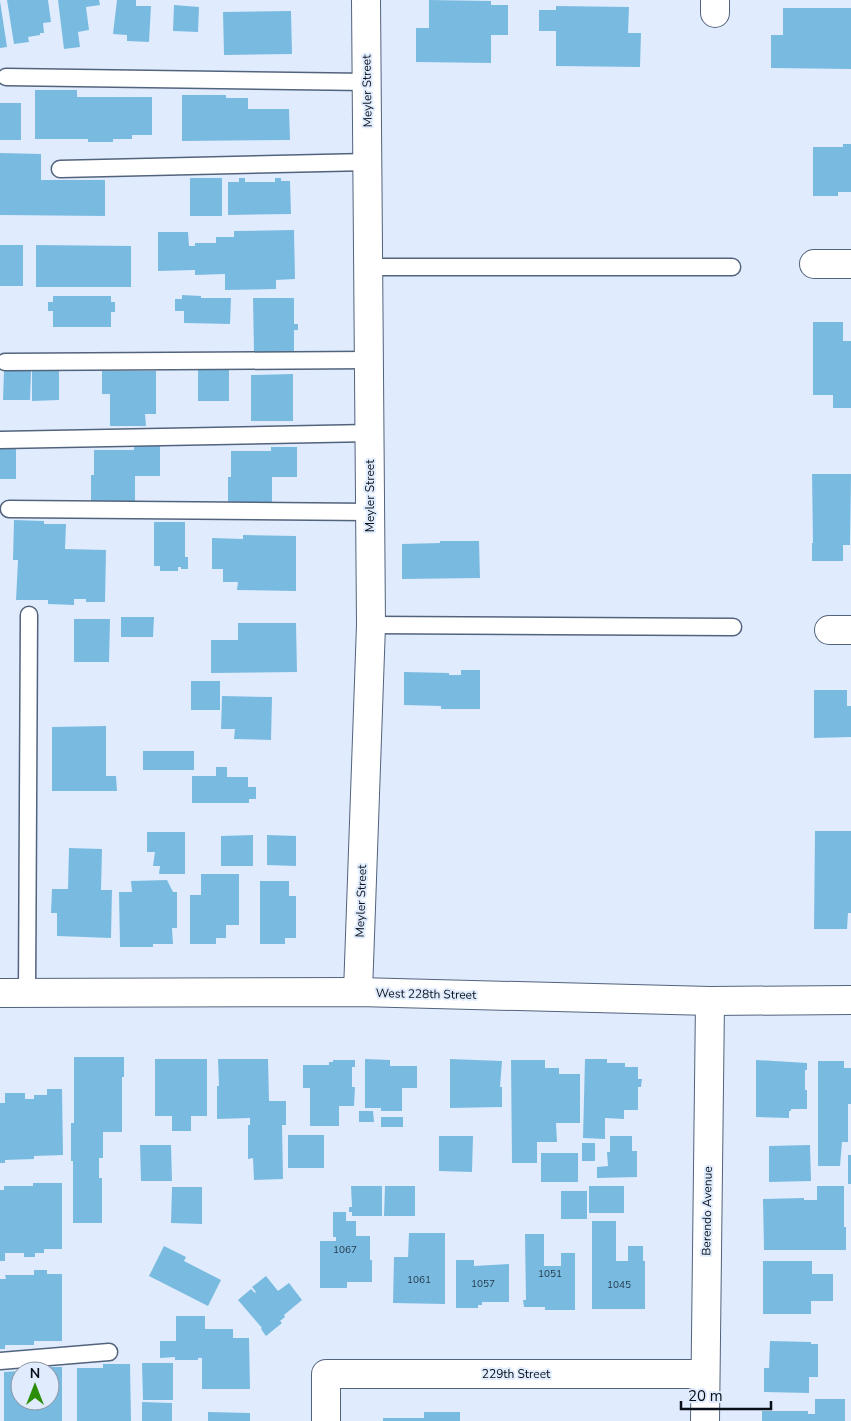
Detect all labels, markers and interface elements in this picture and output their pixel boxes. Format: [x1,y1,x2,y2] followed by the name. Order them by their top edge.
[358,54,376,128] street label: Meyler Street
[362,459,378,532] street label: Meyler Street
[352,864,370,938] street label: Meyler Street
[376,985,477,1003] street label: West 228th Street
[698,1166,716,1256] street label: Berendo Avenue
[333,1243,357,1257] house number: 1067
[538,1267,562,1281] house number: 1051
[407,1273,431,1287] house number: 1061
[471,1277,495,1291] house number: 1057
[607,1278,631,1292] house number: 1045
[10,1361,60,1411] north arrow
[30,1364,40,1383] text: N
[482,1366,551,1382] street label: 229th Street
[681,1378,771,1410] scale bar
[688,1386,723,1406] text: 20 m

